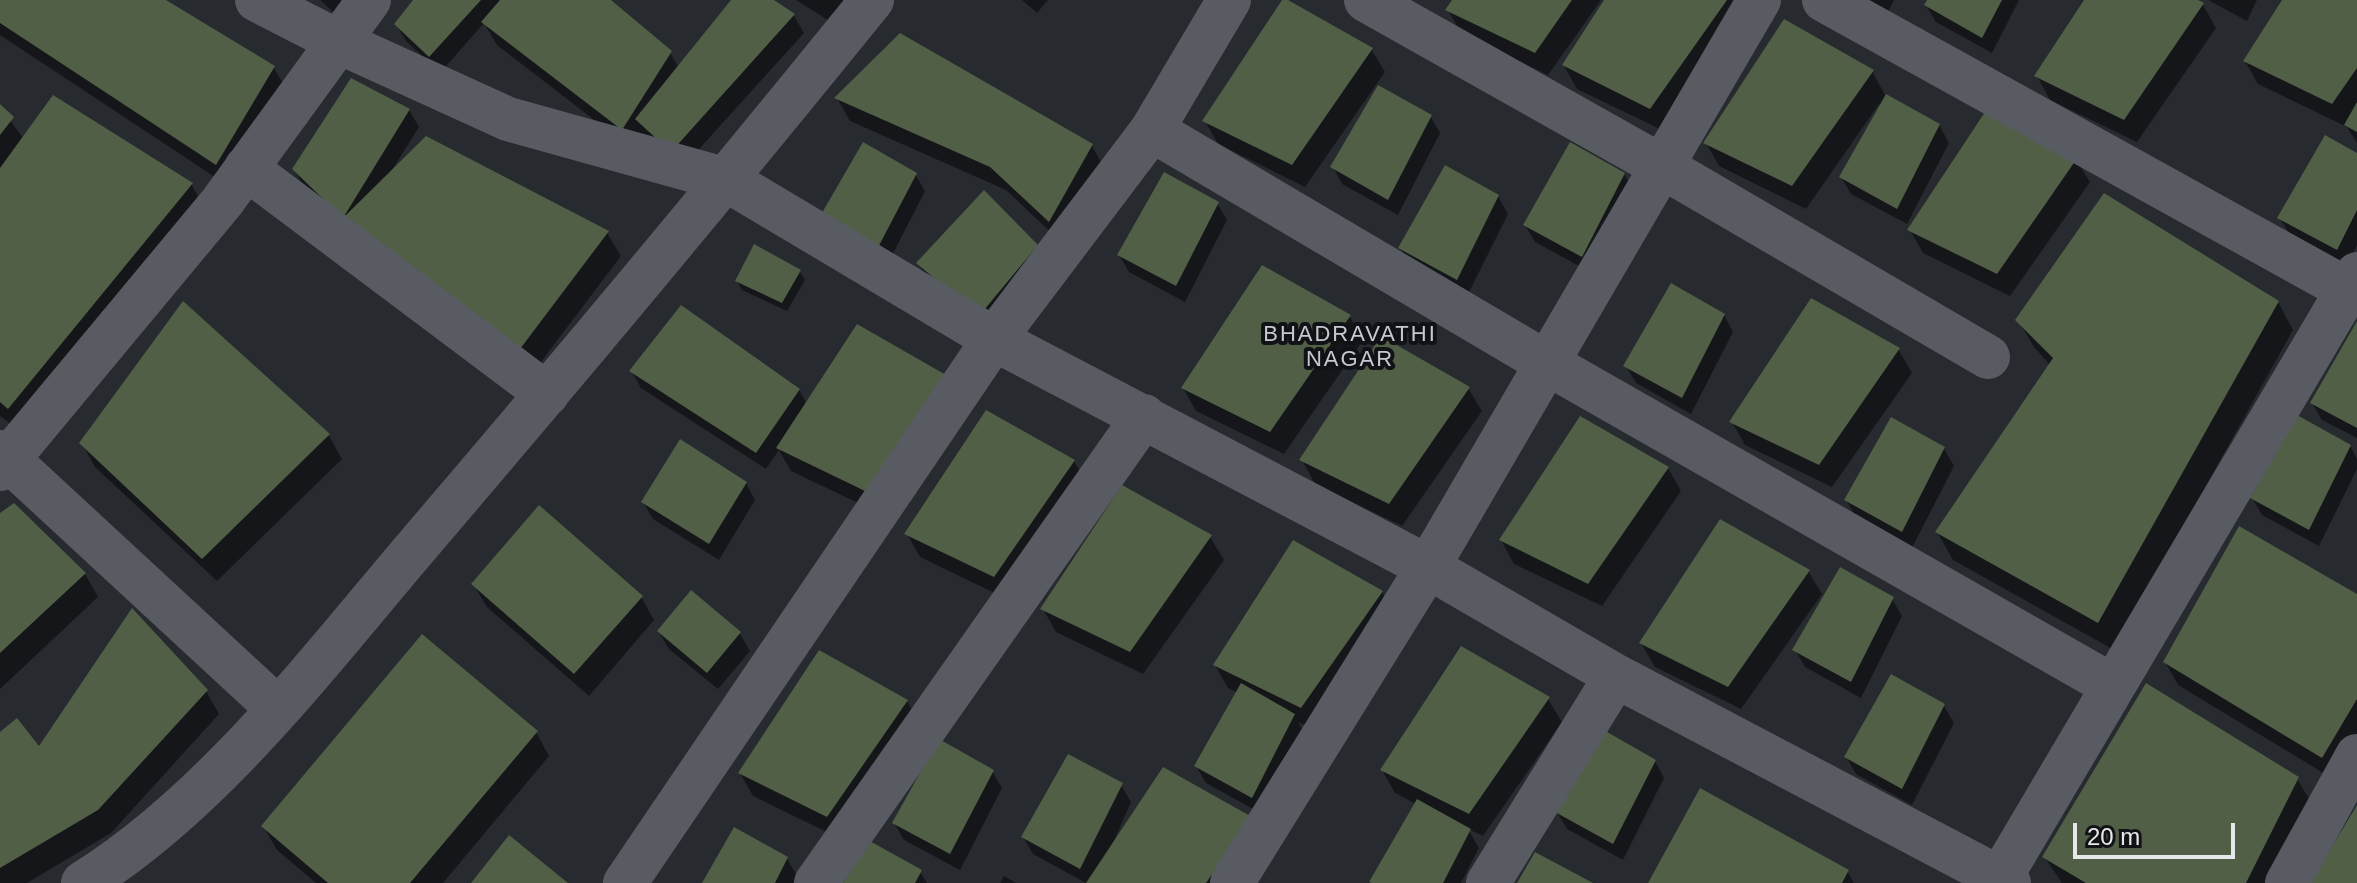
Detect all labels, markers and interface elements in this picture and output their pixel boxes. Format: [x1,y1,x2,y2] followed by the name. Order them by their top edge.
[1263,322,1437,374] district label: BHADRAVATHI NAGAR
[2077,807,2239,857] scale bar
[2087,823,2140,850] text: 20 m

